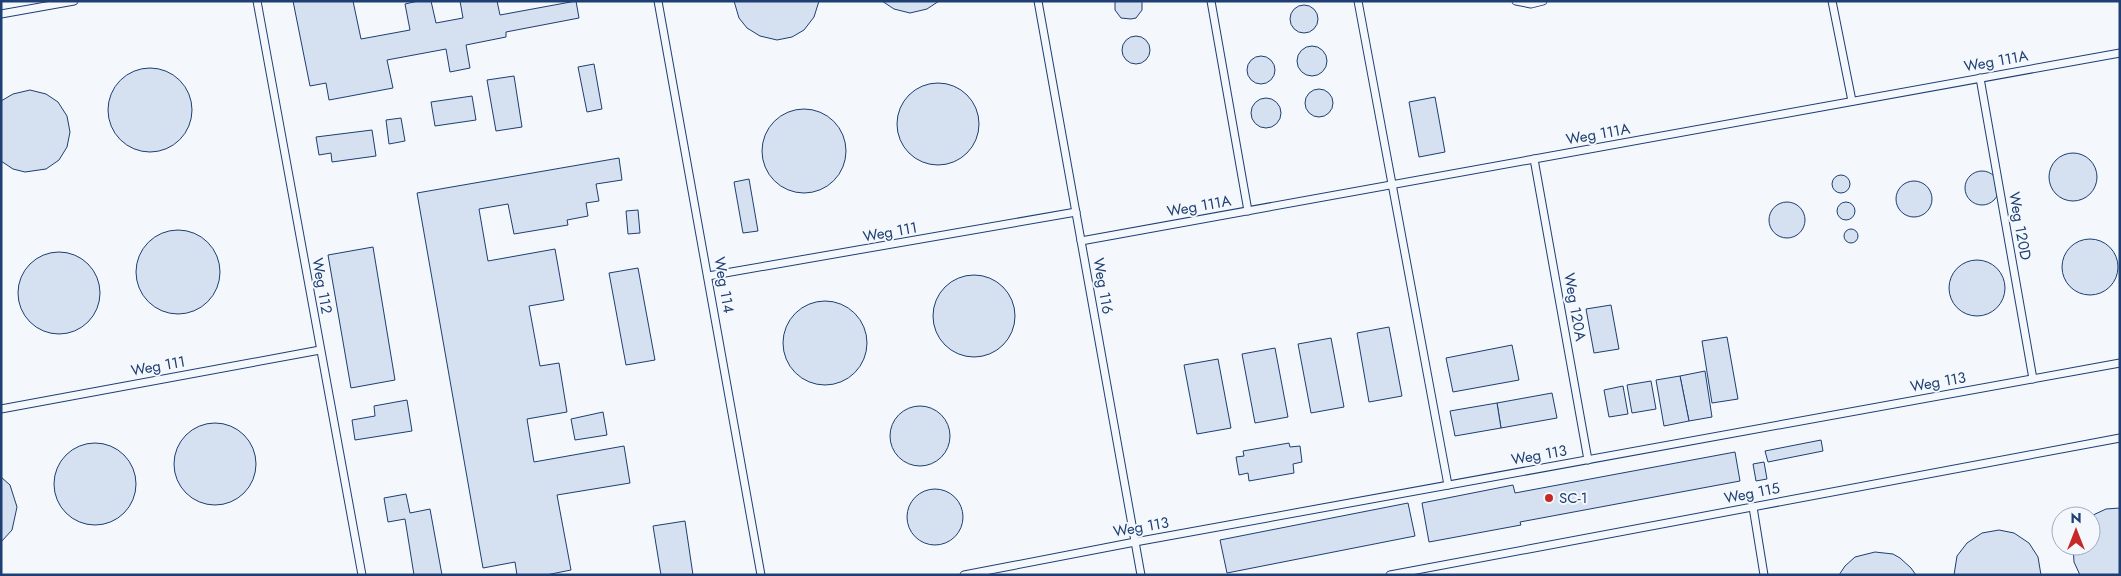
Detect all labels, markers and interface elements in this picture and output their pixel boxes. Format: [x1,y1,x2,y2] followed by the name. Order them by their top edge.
[1962,45,2030,77] street label: Weg 111A
[1564,118,1632,150] street label: Weg 111A
[1165,190,1233,222] street label: Weg 111A
[2003,190,2037,262] street label: Weg 120D
[861,216,919,248] street label: Weg 111
[708,255,740,315] street label: Weg 114
[306,256,338,316] street label: Weg 112
[1087,256,1119,316] street label: Weg 116
[1558,271,1592,343] street label: Weg 120A
[129,350,187,382] street label: Weg 111
[1908,366,1968,398] street label: Weg 113
[1509,439,1569,471] street label: Weg 113
[1722,477,1782,509] street label: Weg 115
[1559,487,1587,509] place label: SC-1
[1543,492,1555,504] marker: SC-1
[2051,506,2101,556] north arrow
[2070,508,2082,528] text: N
[1111,511,1171,543] street label: Weg 113

